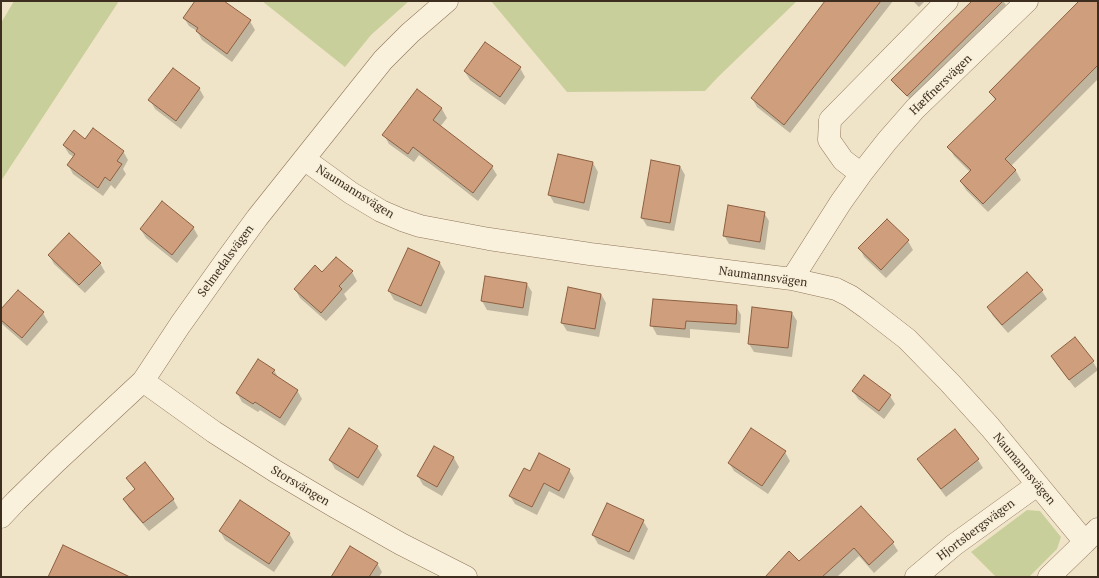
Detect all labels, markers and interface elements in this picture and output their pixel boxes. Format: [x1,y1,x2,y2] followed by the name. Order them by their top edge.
[907,52,975,118] street label: Hæffnersvägen
[313,162,397,222] street label: Naumannsvägen
[195,222,257,300] street label: Selmedalsvägen
[718,264,808,290] street label: Naumannsvägen
[990,430,1058,508] street label: Naumannsvägen
[268,463,332,509] street label: Storsvängen
[934,496,1018,564] street label: Hjortsbergsvägen

